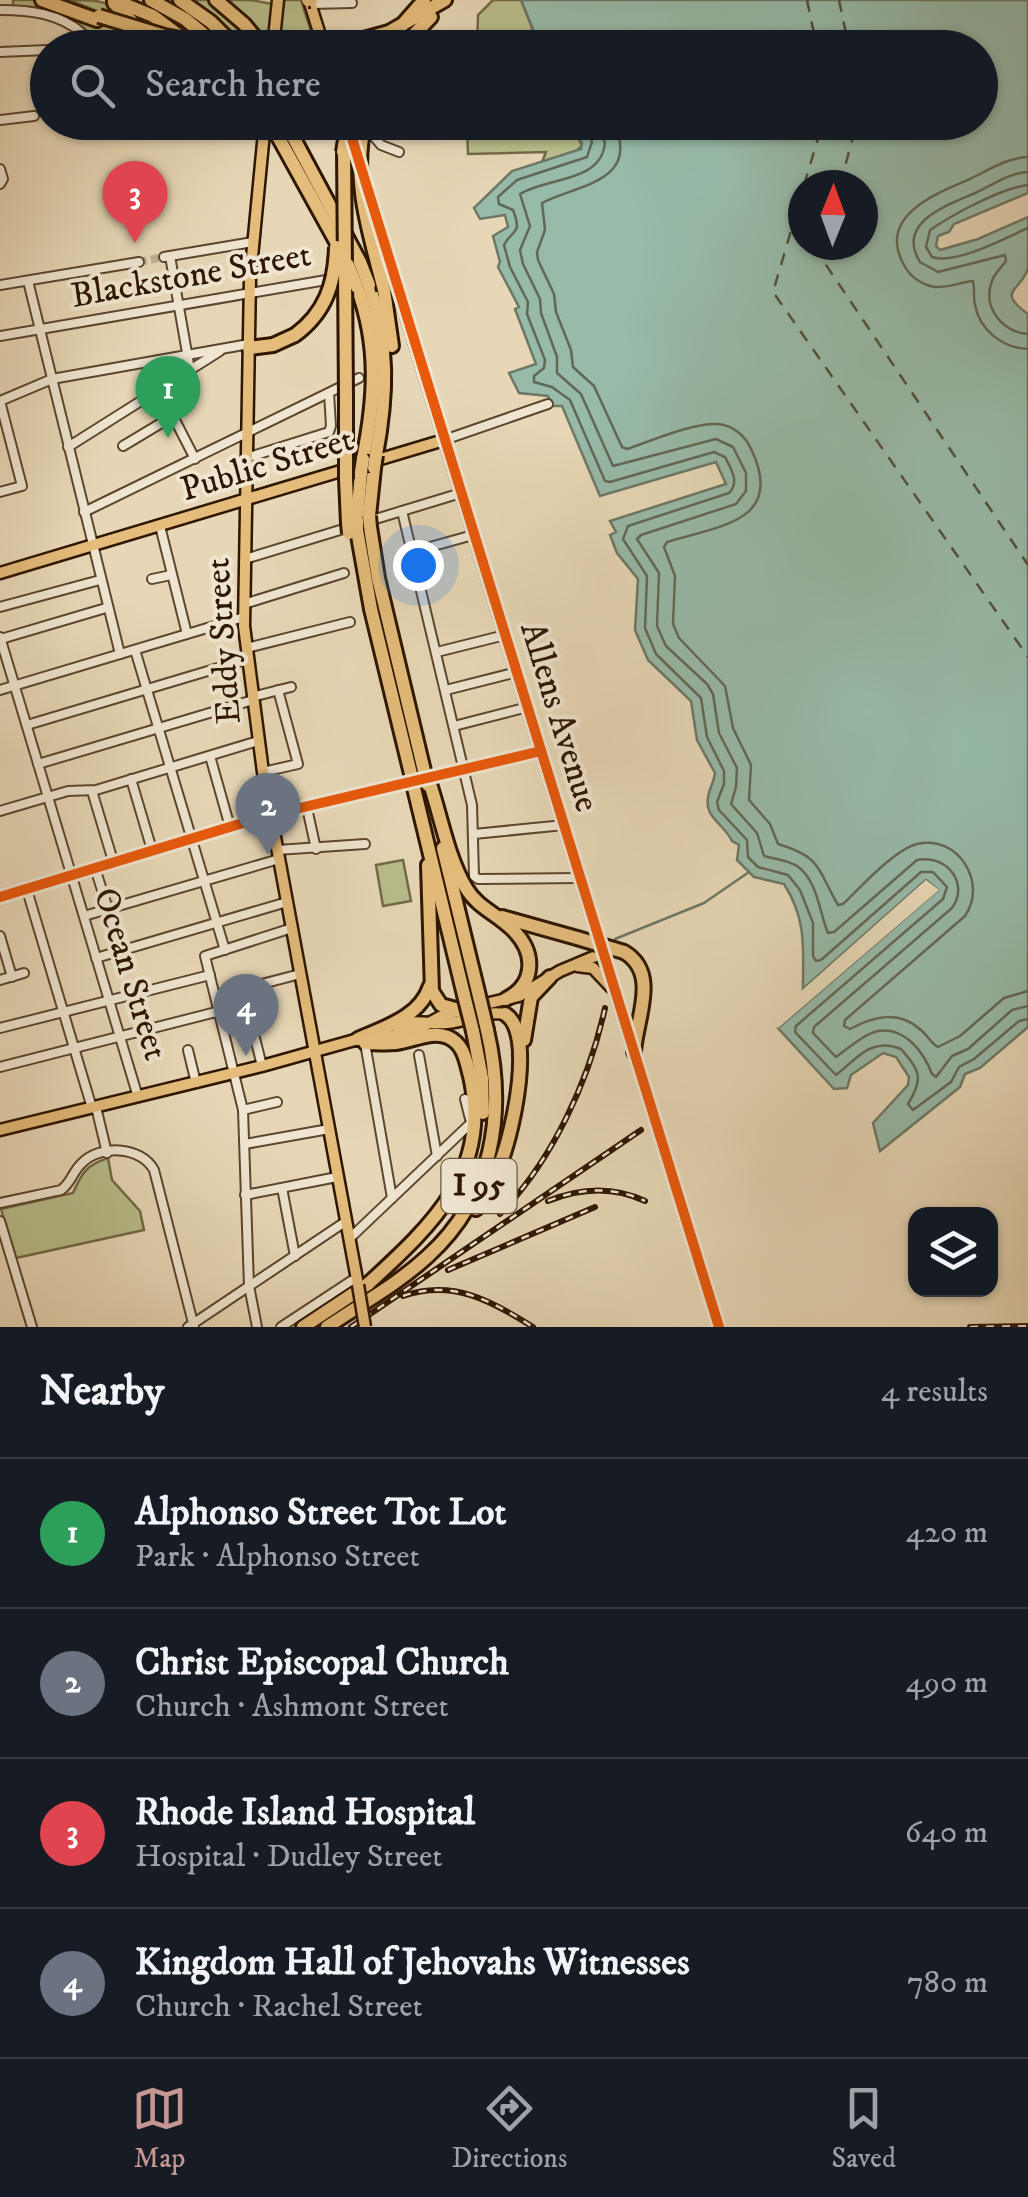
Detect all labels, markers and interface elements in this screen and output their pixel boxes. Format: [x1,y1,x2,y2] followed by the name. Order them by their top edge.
[30,30,998,140] search box
[65,58,120,113] icon: search
[145,61,321,109] text: Search here
[102,160,168,243] pin: 3
[788,170,878,260] north arrow
[68,233,314,319] street label: Blackstone Street
[136,356,200,438] pin: 1
[175,418,359,512] street label: Public Street
[393,540,444,591] your location
[196,556,252,726] street label: Eddy Street
[509,617,609,817] street label: Allens Avenue
[236,772,300,855] pin: 2
[83,883,177,1065] street label: Ocean Street
[214,974,278,1056] pin: 4
[442,1159,516,1213] road number: I 95
[908,1207,998,1297] map controls
[908,1207,998,1297] button: layers
[40,1366,164,1418] text: Nearby
[881,1372,988,1412] text: 4 results
[135,1489,507,1537] text: Alphonso Street Tot Lot
[67,1513,78,1553] text: 1
[906,1513,988,1553] text: 420 m
[135,1537,420,1577] text: Park · Alphonso Street
[135,1639,509,1687] text: Christ Episcopal Church
[65,1663,80,1703] text: 2
[905,1663,988,1703] text: 490 m
[135,1687,449,1727] text: Church · Ashmont Street
[135,1789,475,1837] text: Rhode Island Hospital
[67,1813,78,1853] text: 3
[905,1813,988,1853] text: 640 m
[135,1837,442,1877] text: Hospital · Dudley Street
[135,1939,690,1987] text: Kingdom Hall of Jehovahs Witnesses
[63,1963,82,2003] text: 4
[907,1963,988,2003] text: 780 m
[135,1987,423,2027] text: Church · Rachel Street
[132,2081,187,2176] tab: Map
[451,2081,567,2176] tab: Directions
[832,2081,896,2176] tab: Saved

